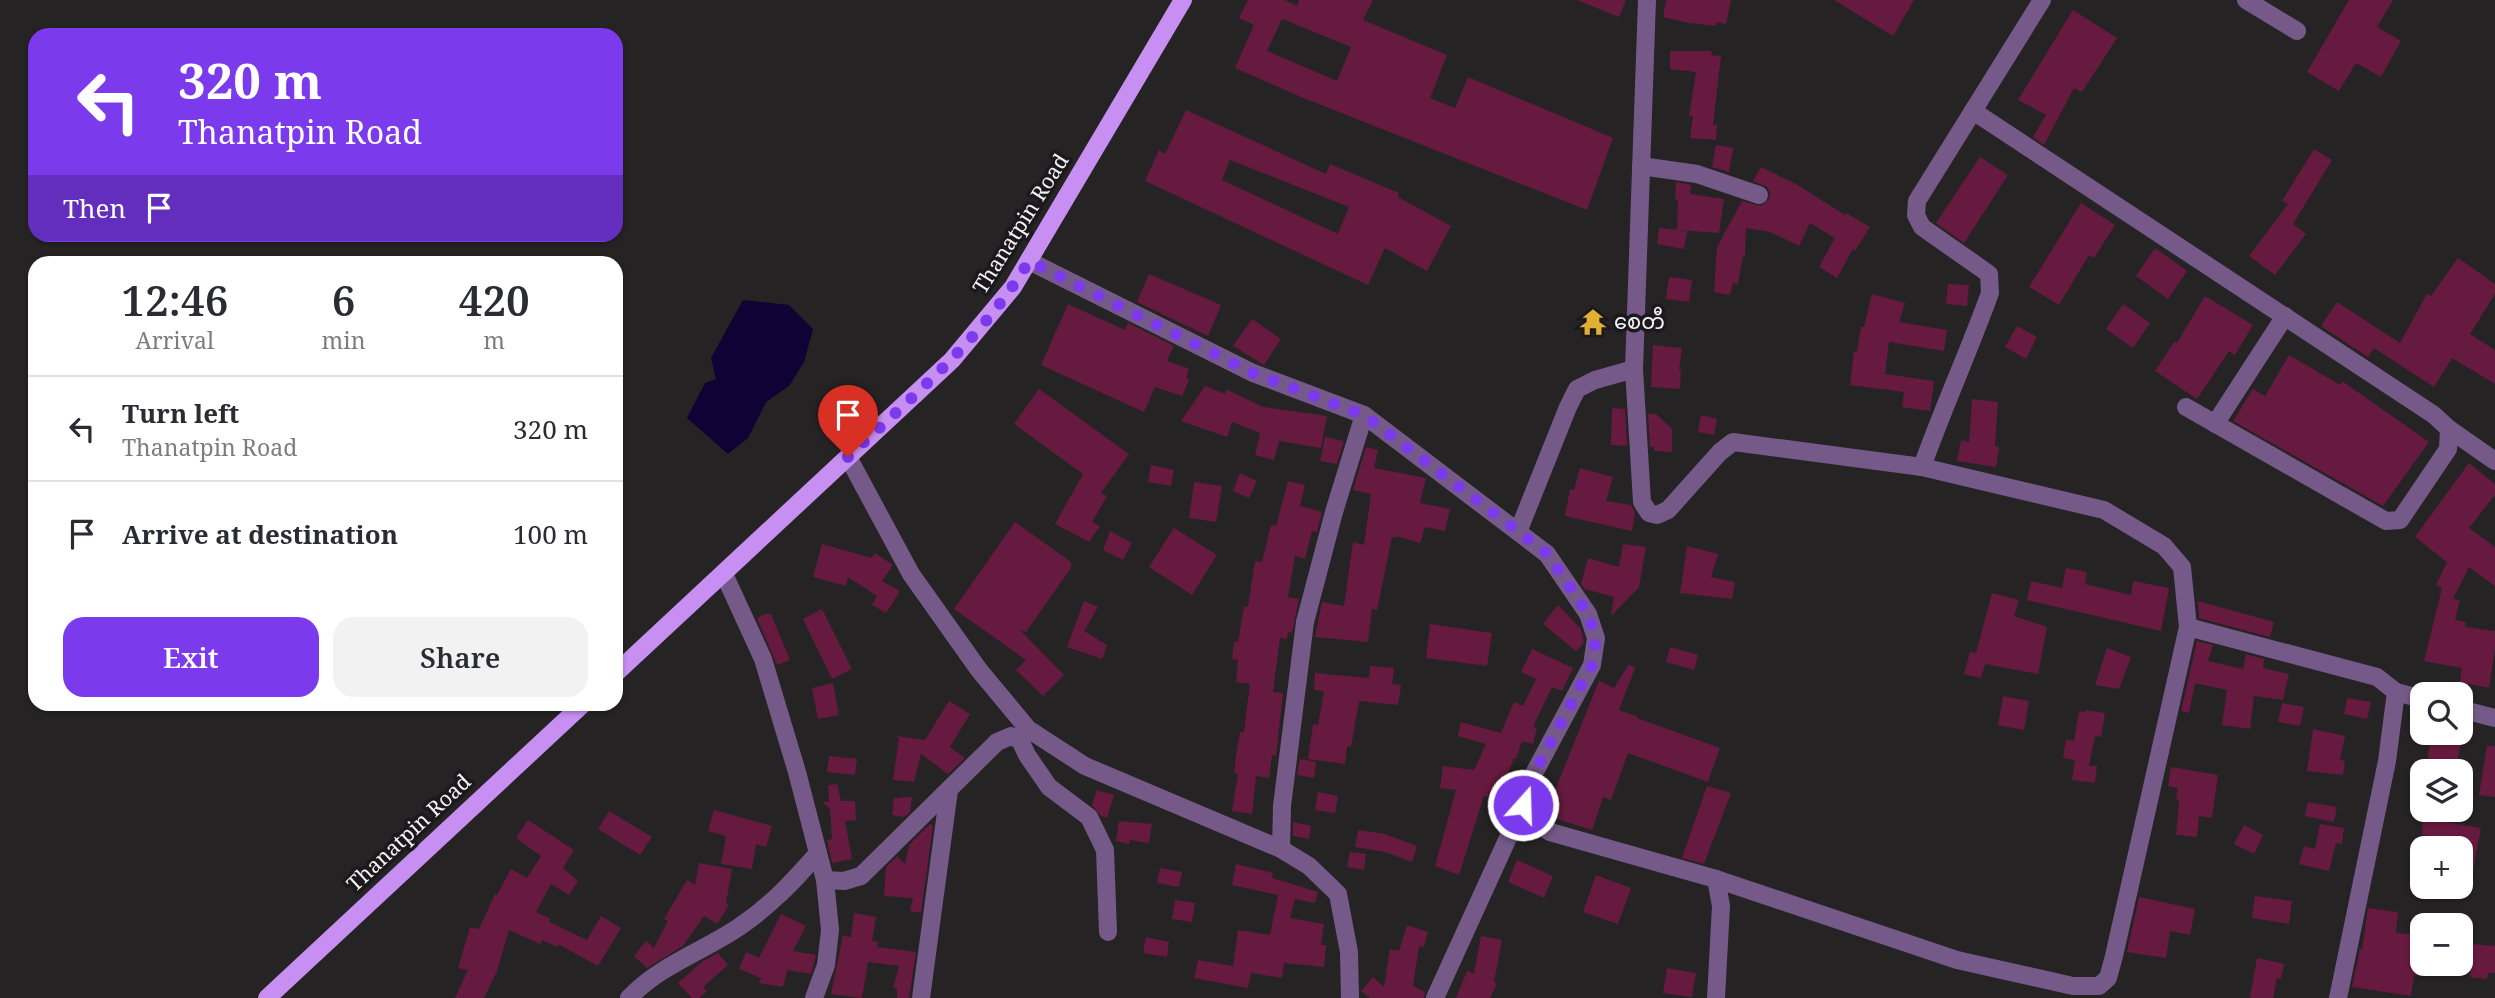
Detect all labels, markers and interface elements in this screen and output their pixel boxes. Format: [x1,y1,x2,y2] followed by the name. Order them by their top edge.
[178,47,322,113] text: 320 m
[63,56,154,147] icon: left
[178,110,422,153] text: Thanatpin Road
[966,148,1074,299] street label: Thanatpin Road
[140,189,178,227] icon: arrive
[63,190,126,226] text: Then
[121,271,228,328] text: 12:46
[332,271,355,328] text: 6
[459,271,530,328] text: 420
[1614,306,1665,335] place label: စေတီ
[1578,307,1608,337] temple icon: စေတီ
[135,324,214,356] text: Arrival
[322,324,366,356] text: min
[483,324,505,356] text: m
[818,385,878,457] pin
[122,395,239,431] text: Turn left
[829,396,867,434] icon: arrive
[63,410,101,448] icon: left
[513,411,588,447] text: 320 m
[122,431,297,463] text: Thanatpin Road
[63,515,101,553] icon: arrive
[122,516,398,552] text: Arrive at destination
[513,516,588,552] text: 100 m
[63,617,319,697] button: Exit
[333,617,588,697] button: Share
[2410,682,2473,976] map controls
[2410,682,2473,745] button: search
[2410,759,2473,822] button: layers
[340,767,476,897] street label: Thanatpin Road
[1486,768,1560,842] position arrow
[2410,836,2473,899] button: +
[2410,913,2473,976] button: −

